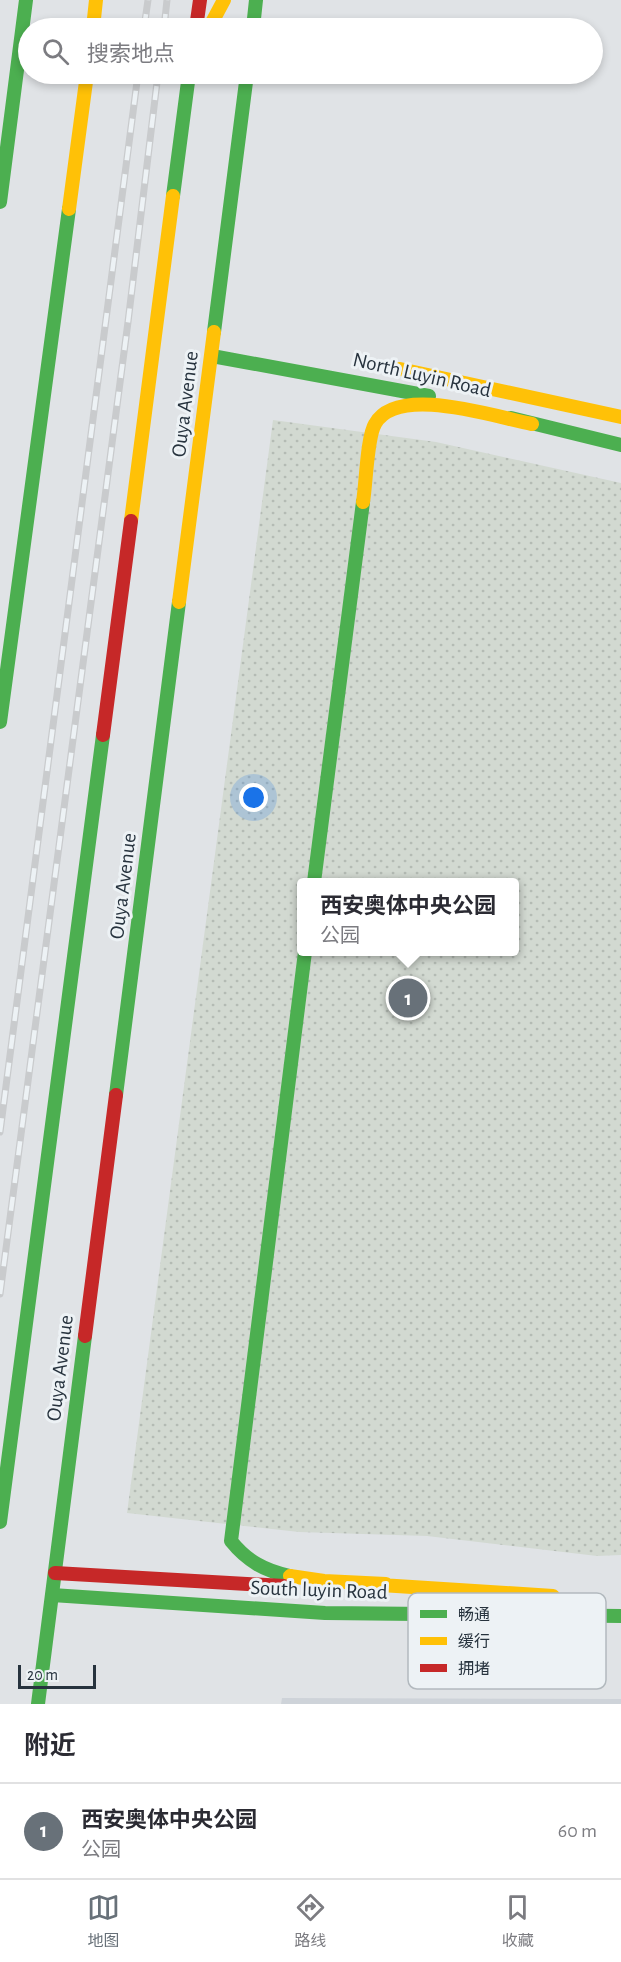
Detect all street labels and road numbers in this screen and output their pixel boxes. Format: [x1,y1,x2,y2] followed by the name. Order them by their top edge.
[351,349,493,401] street label: North Luyin Road
[168,350,202,458] street label: Ouya Avenue
[106,832,140,940] street label: Ouya Avenue
[43,1314,77,1422] street label: Ouya Avenue
[250,1577,388,1603] street label: South luyin Road

